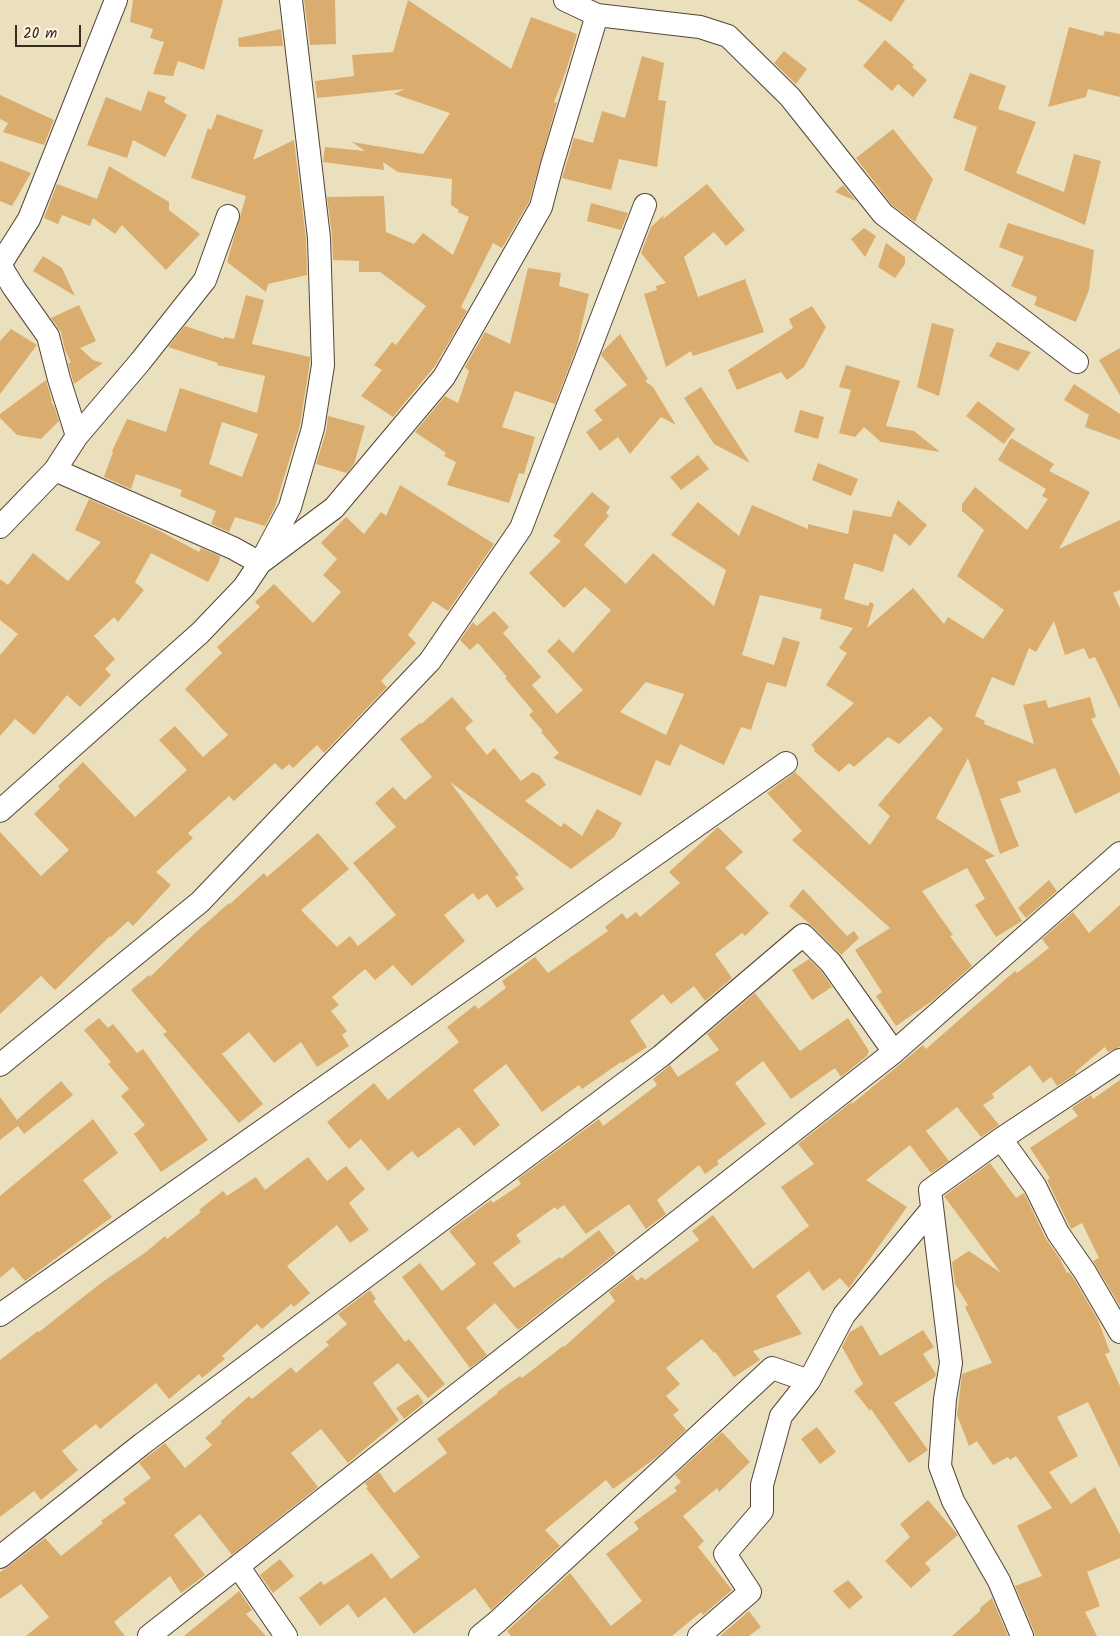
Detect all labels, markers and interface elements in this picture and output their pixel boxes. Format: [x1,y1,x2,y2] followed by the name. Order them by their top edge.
[18,15,84,47] scale bar
[23,22,57,46] text: 20 m

